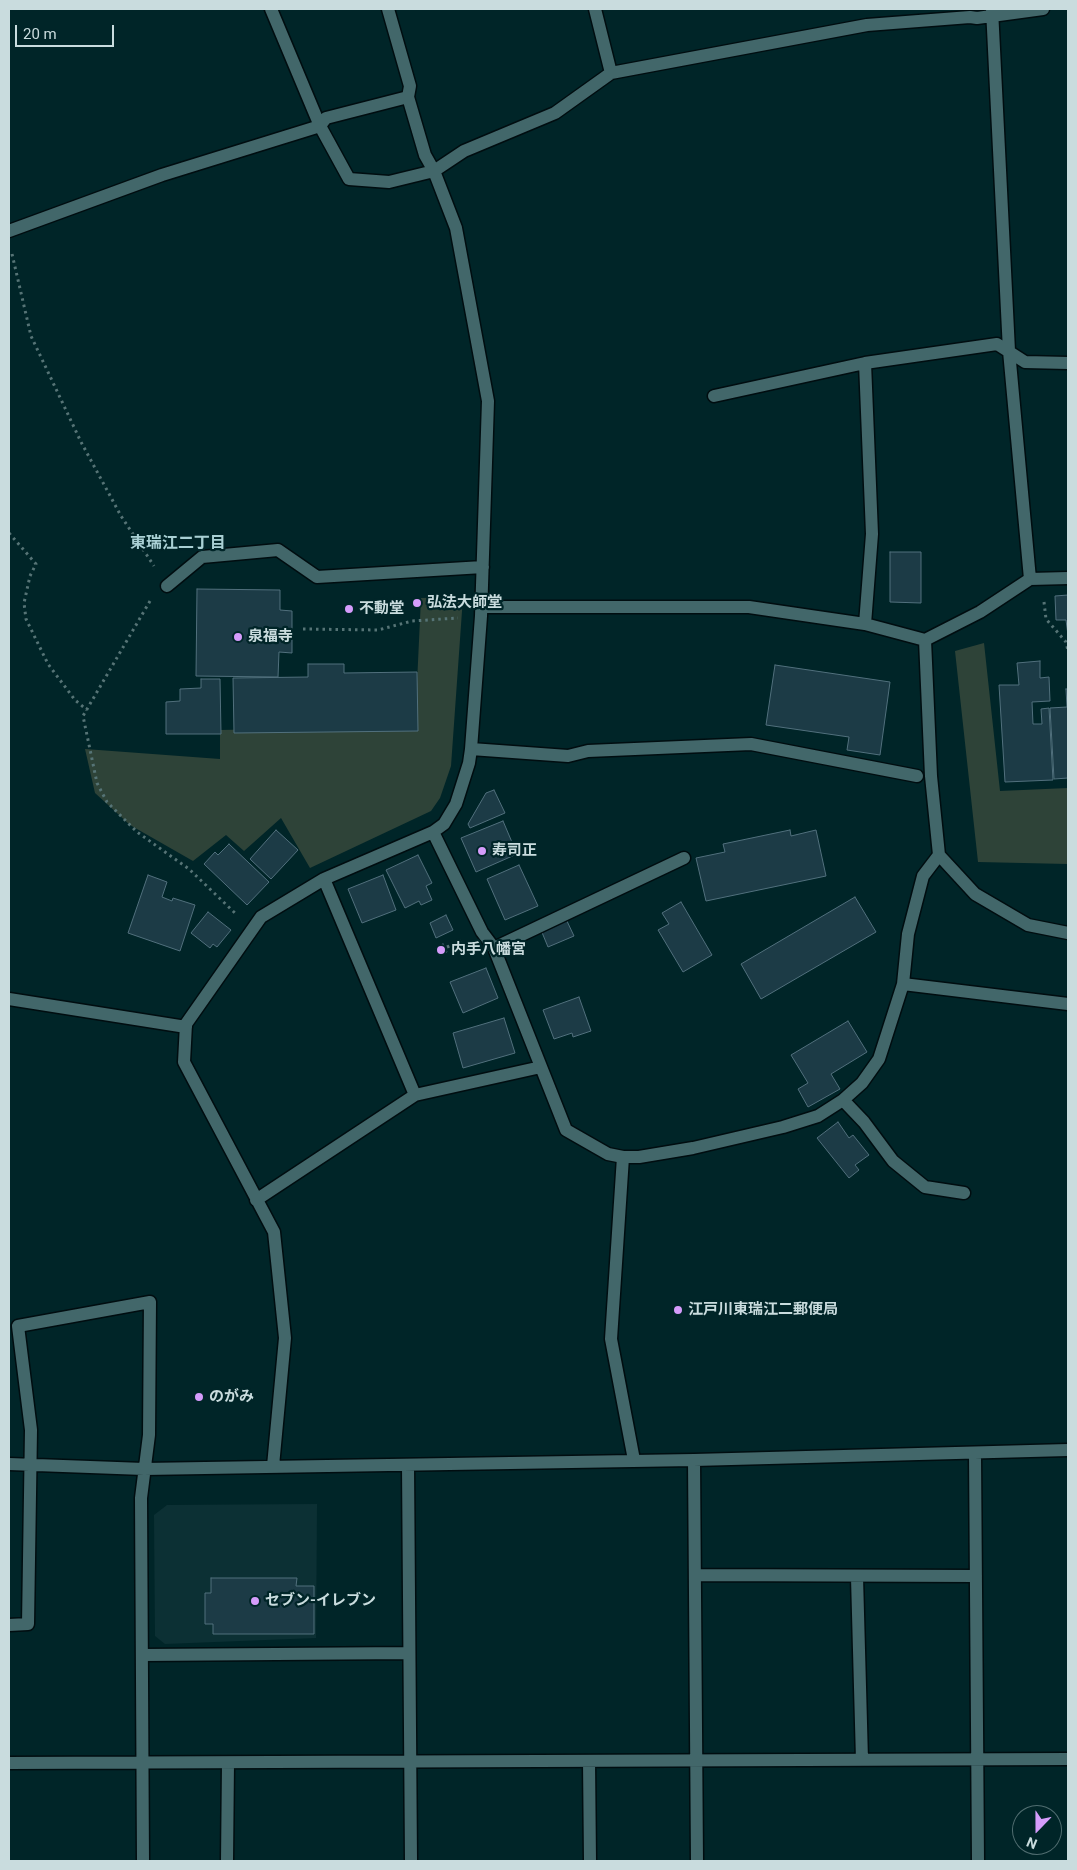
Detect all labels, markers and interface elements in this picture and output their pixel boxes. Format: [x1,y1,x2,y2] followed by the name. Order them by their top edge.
[18,15,116,47] scale bar
[23,25,57,43] text: 20 m
[130,534,226,554] district label: 東瑞江二丁目
[427,594,502,612] place label: 弘法大師堂
[411,597,423,609] marker: 弘法大師堂
[359,600,404,618] place label: 不動堂
[343,603,355,615] marker: 不動堂
[248,628,293,646] place label: 泉福寺
[232,631,244,643] marker: 泉福寺
[492,842,537,860] place label: 寿司正
[476,845,488,857] marker: 寿司正
[451,941,526,959] place label: 内手八幡宮
[435,944,447,956] marker: 内手八幡宮
[688,1301,838,1319] place label: 江戸川東瑞江二郵便局
[672,1304,684,1316] marker: 江戸川東瑞江二郵便局
[209,1388,254,1406] place label: のがみ
[193,1391,205,1403] marker: のがみ
[265,1592,376,1610] place label: セブン-イレブン
[249,1595,261,1607] marker: セブン-イレブン
[1012,1805,1062,1855] north arrow
[1024,1834,1039,1852] text: N

